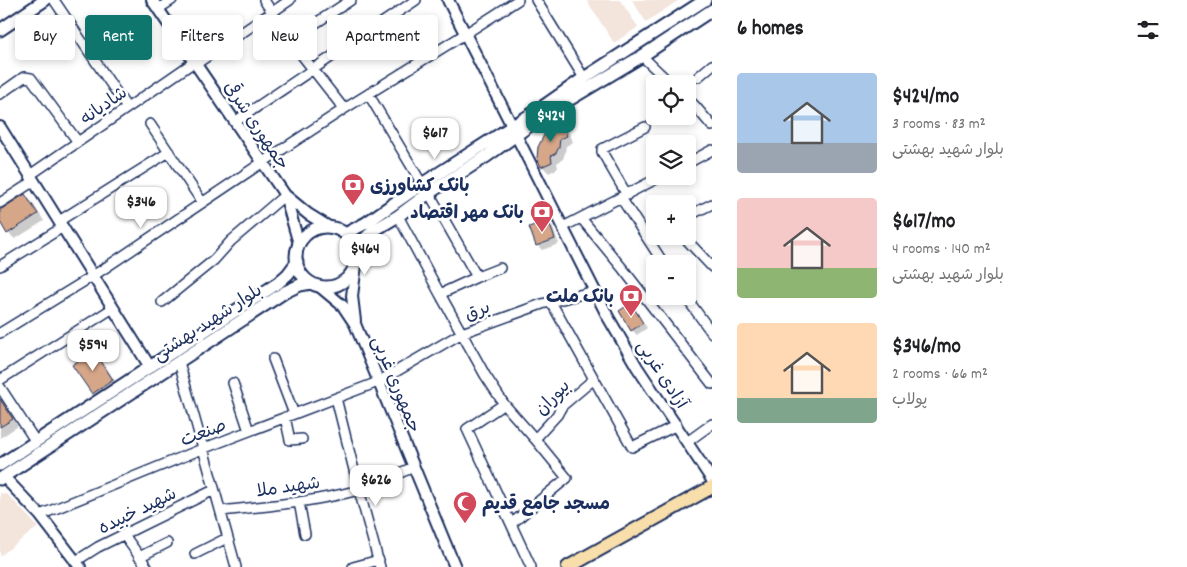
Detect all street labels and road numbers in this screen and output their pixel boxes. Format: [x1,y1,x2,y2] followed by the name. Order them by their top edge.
[216,76,296,176] street label: جمهوری شرقی
[76,82,133,132] street label: شادیانه
[149,279,268,369] street label: بلوار شهید بهشتی
[461,296,494,328] street label: برق
[364,333,425,437] street label: جمهوری غربی
[629,336,693,416] street label: آزادی غربی
[530,375,577,422] street label: بیوران
[177,414,230,454] street label: صنعت
[255,472,322,505] street label: شهید ملا
[95,483,182,542] street label: شهید خبیده

